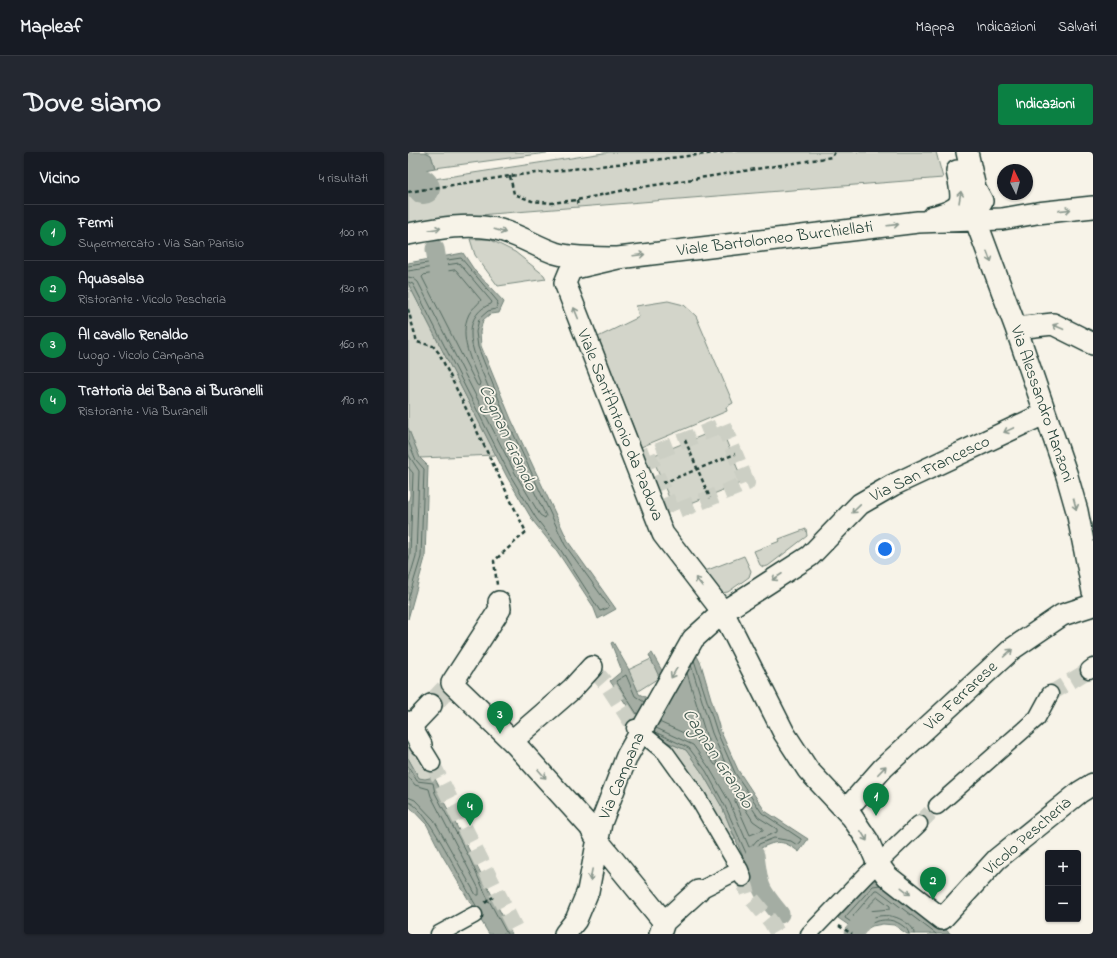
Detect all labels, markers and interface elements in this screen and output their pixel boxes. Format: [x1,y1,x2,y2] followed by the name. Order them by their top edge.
[20,14,82,41] text: Mapleaf
[916,17,954,38] text: Mappa
[976,17,1036,38] text: Indicazioni
[1058,17,1097,38] text: Salvati
[24,84,161,125] text: Dove siamo
[998,84,1093,125] button: Indicazioni
[997,164,1033,200] north arrow
[40,166,80,191] text: Vicino
[319,169,368,188] text: 4 risultati
[956,191,964,204] one-way arrow
[1058,206,1071,214] one-way arrow
[78,212,113,234] text: Fermi
[674,215,875,264] street label: Viale Bartolomeo Burchiellati
[886,221,899,229] one-way arrow
[51,223,55,242] text: 1
[339,223,368,242] text: 100 m
[428,225,441,233] one-way arrow
[493,228,506,235] one-way arrow
[78,234,244,253] text: Supermercato · Via San Parisio
[986,251,994,263] one-way arrow
[632,252,645,259] one-way arrow
[78,268,144,290] text: Aquasalsa
[50,279,56,298] text: 2
[340,279,368,298] text: 130 m
[78,290,226,309] text: Ristorante · Vicolo Pescheria
[571,307,579,319] one-way arrow
[1003,321,1081,486] street label: Via Alessandro Manzoni
[1052,323,1064,330] one-way arrow
[78,324,188,346] text: Al cavallo Renaldo
[570,324,670,525] street label: Viale Sant'Antonio da Padova
[50,335,56,354] text: 3
[339,335,368,354] text: 160 m
[78,346,204,365] text: Luogo · Vicolo Campana
[78,380,263,402] text: Trattoria dei Bana ai Buranelli
[471,381,543,496] water label: Cagnan Grando
[50,391,56,410] text: 4
[341,391,368,410] text: 190 m
[78,402,208,421] text: Ristorante · Via Buranelli
[1003,427,1015,434] one-way arrow
[865,429,994,509] street label: Via San Francesco
[1072,497,1079,510] one-way arrow
[851,504,861,513] one-way arrow
[875,539,895,559] your location
[771,574,783,582] one-way arrow
[695,576,703,587] one-way arrow
[1003,649,1013,658] one-way arrow
[918,655,1004,737] street label: Via Ferrarese
[669,667,677,679] one-way arrow
[487,701,513,734] pin: 3
[675,704,759,815] water label: Cagnan Grando
[592,728,652,825] street label: Via Campana
[877,766,886,776] one-way arrow
[537,769,547,779] one-way arrow
[863,783,889,816] pin: 1
[978,791,1078,882] street label: Vicolo Pescheria
[457,793,483,826] pin: 4
[861,830,869,842] one-way arrow
[1045,850,1081,922] map controls
[1045,850,1081,886] button: +
[920,867,946,900] pin: 2
[587,868,595,881] one-way arrow
[901,886,912,895] one-way arrow
[1045,886,1081,922] button: −

